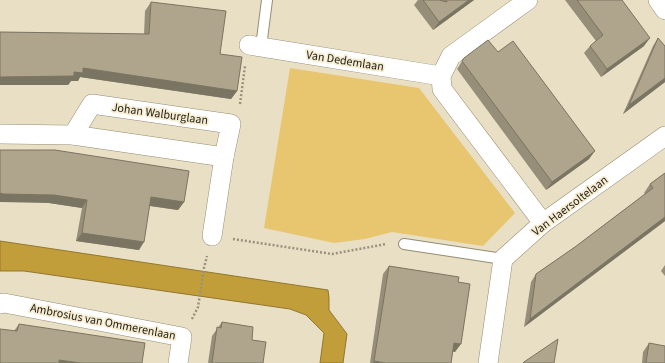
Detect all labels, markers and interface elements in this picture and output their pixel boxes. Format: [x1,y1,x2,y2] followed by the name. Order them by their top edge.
[305,46,385,76] street label: Van Dedemlaan
[111,99,209,129] street label: Johan Walburglaan
[529,172,611,240] street label: Van Haersoltelaan
[29,300,177,344] street label: Ambrosius van Ommerenlaan

